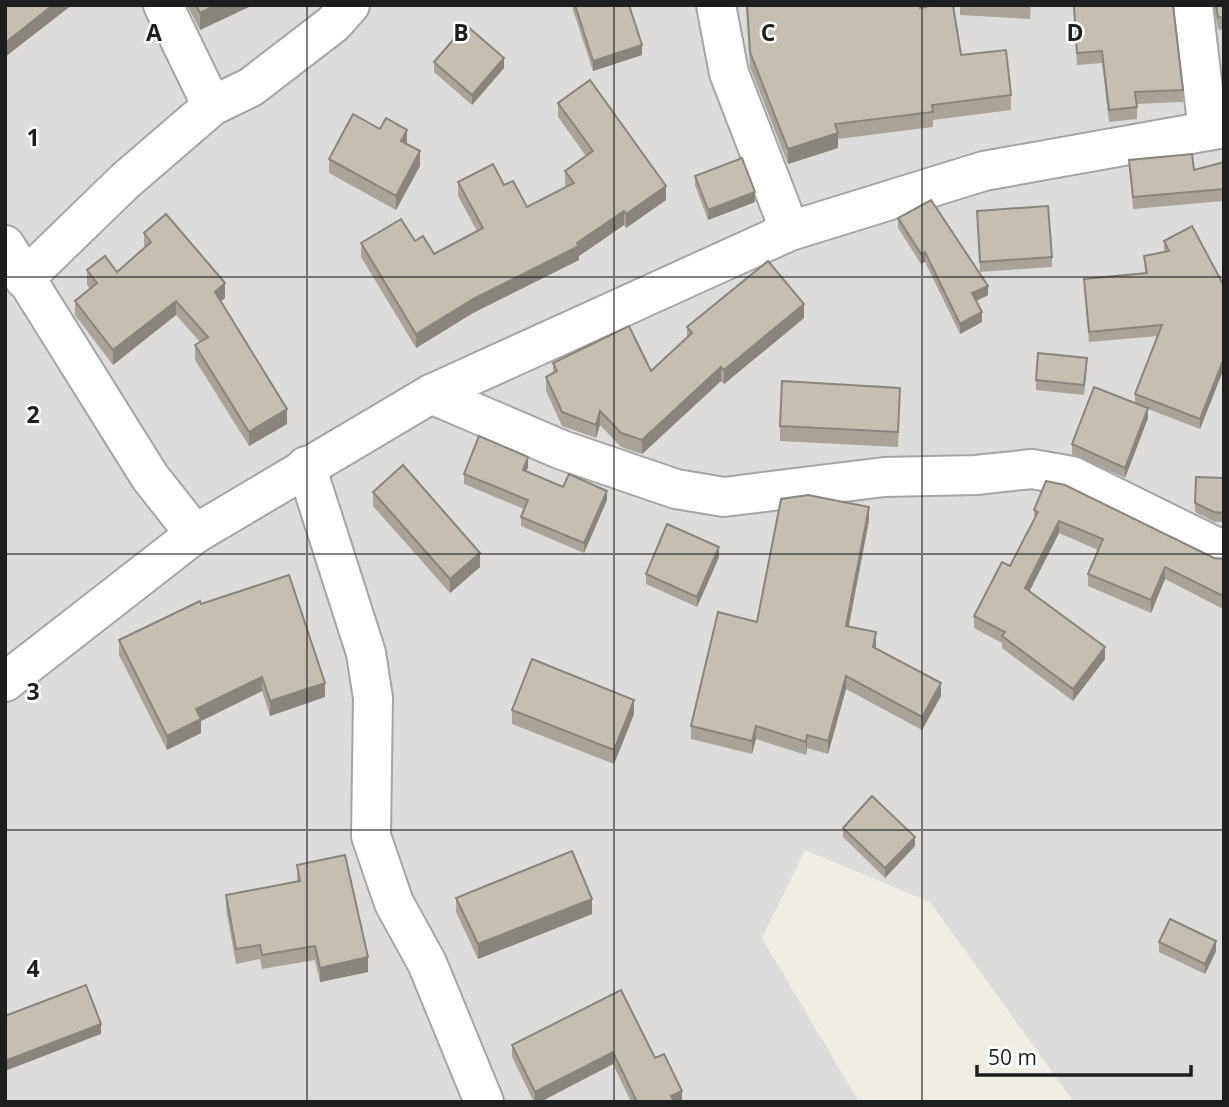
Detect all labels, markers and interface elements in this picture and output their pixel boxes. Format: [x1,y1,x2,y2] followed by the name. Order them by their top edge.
[146,16,162,48] text: A
[453,16,469,48] text: B
[761,16,775,48] text: C
[1066,16,1084,48] text: D
[26,121,40,153] text: 1
[26,398,40,430] text: 2
[26,675,40,707] text: 3
[26,952,40,984] text: 4
[977,1034,1190,1078] scale bar
[988,1043,1037,1071] text: 50 m

